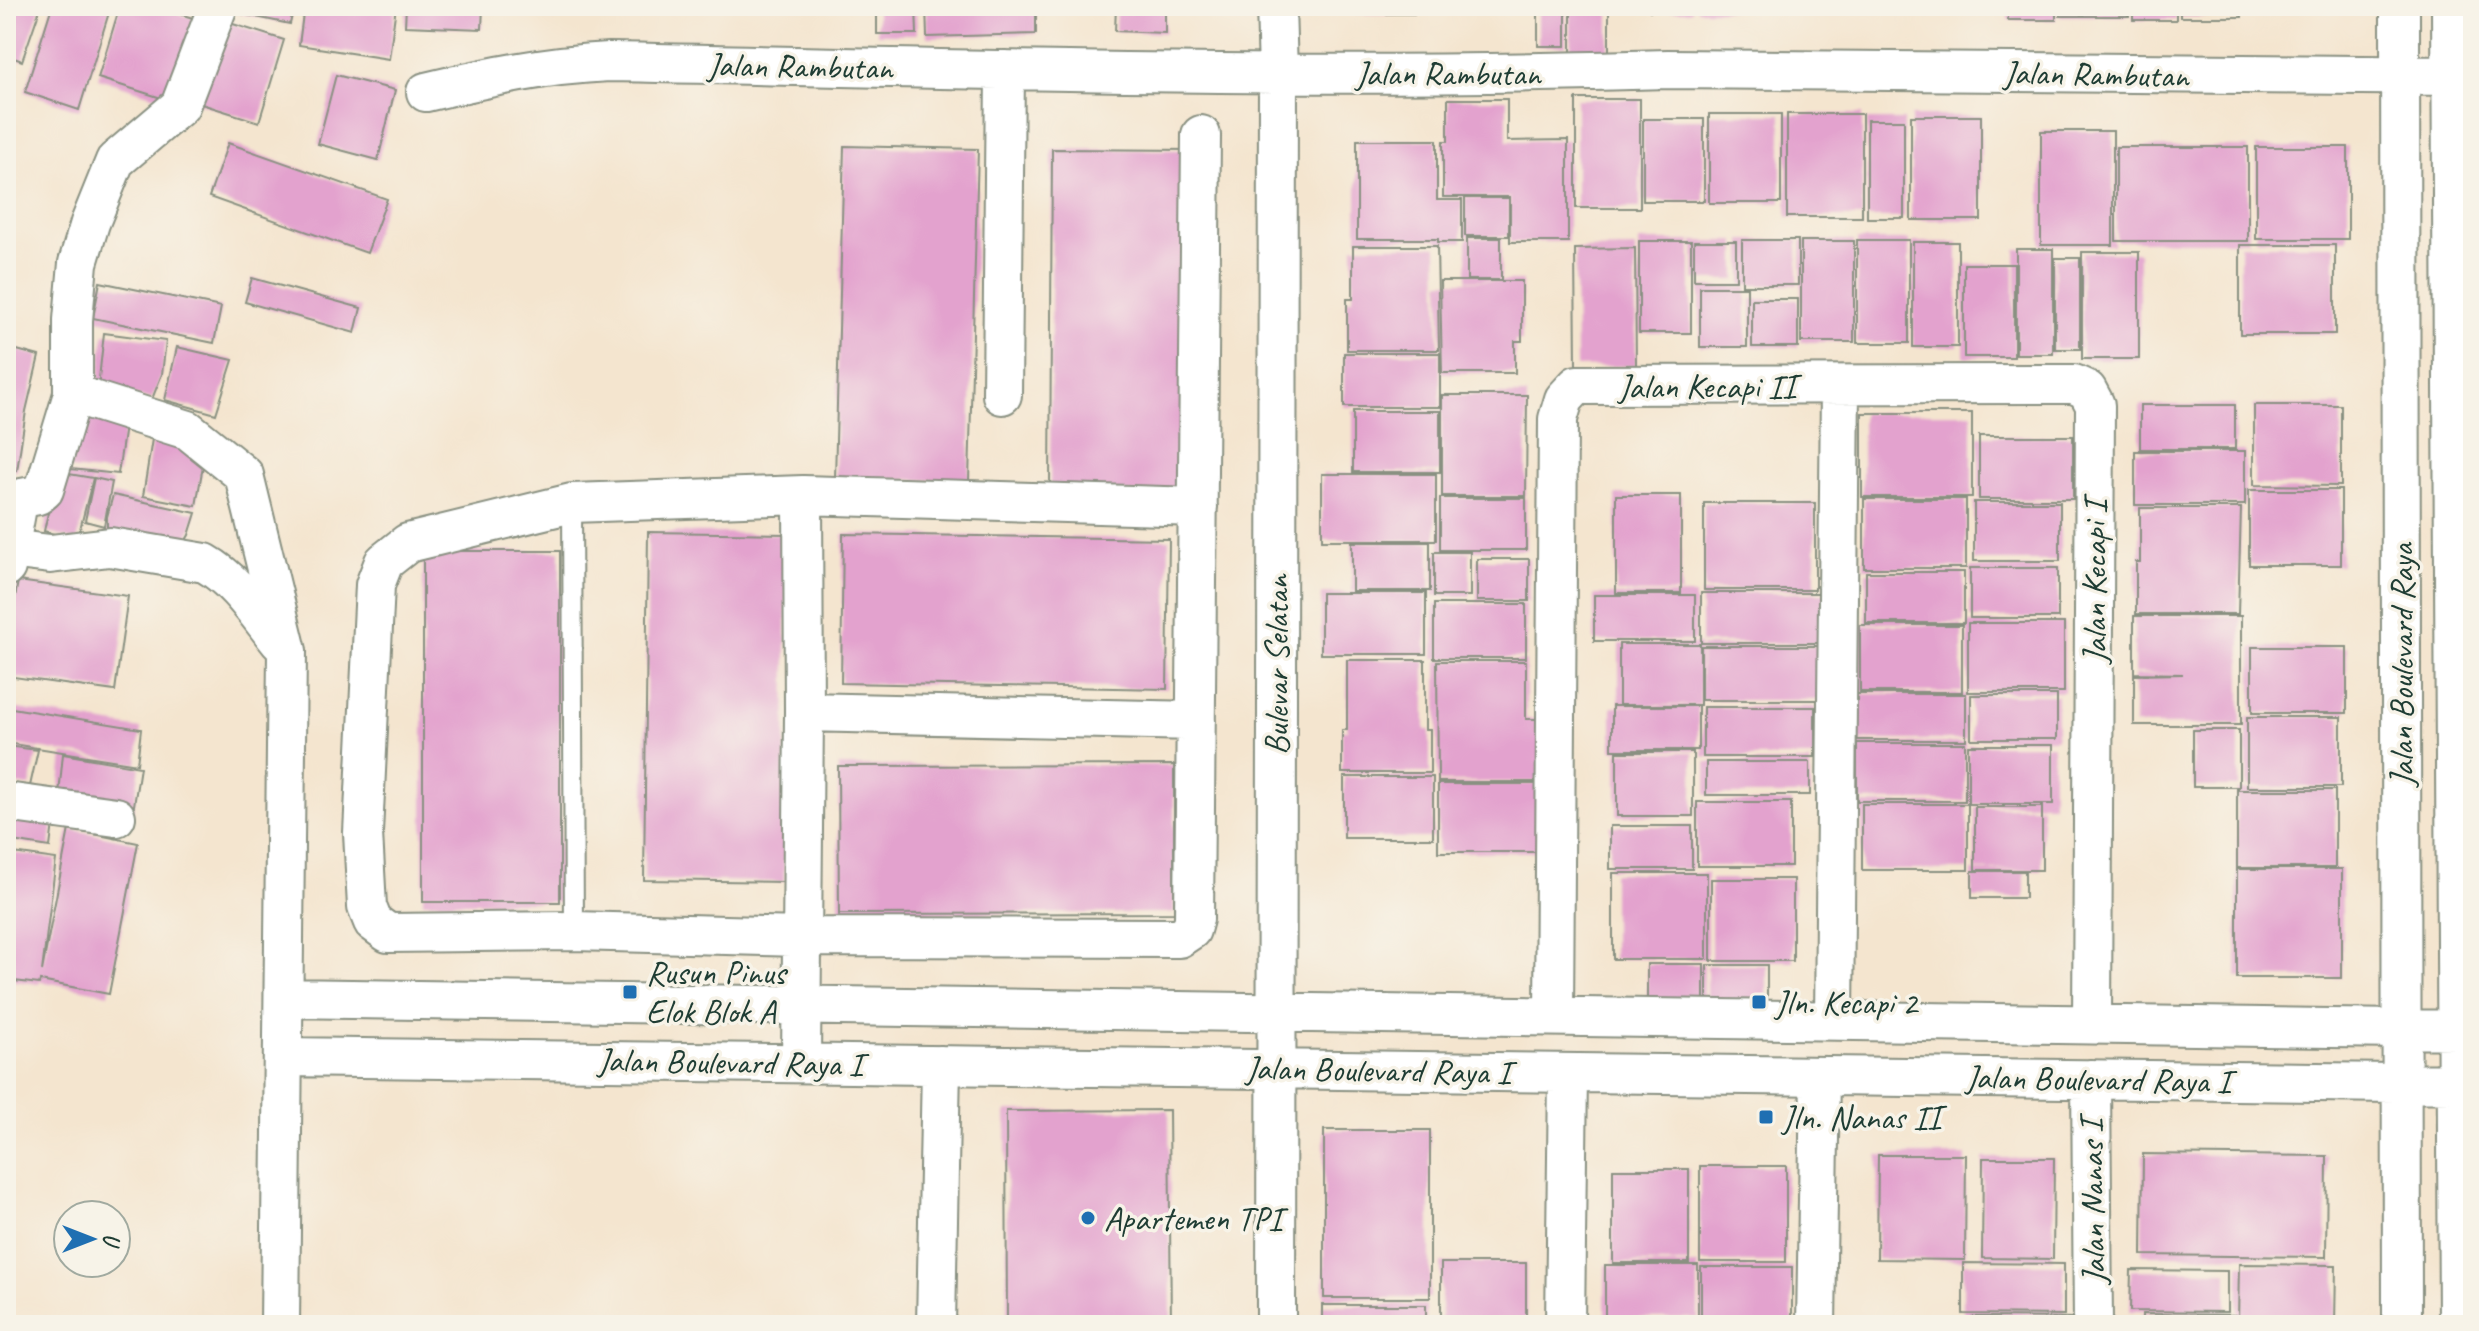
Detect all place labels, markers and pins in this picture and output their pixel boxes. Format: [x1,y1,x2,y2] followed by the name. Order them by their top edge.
[646,951,789,1033] place label: Rusun Pinus Elok Blok A
[1773,981,1920,1024] place label: Jln. Kecapi 2
[621,983,639,1001] marker: Rusun Pinus Elok Blok A
[1750,993,1768,1011] marker: Jln. Kecapi 2
[1780,1096,1948,1139] place label: Jln. Nanas II
[1757,1108,1775,1126] marker: Jln. Nanas II
[1104,1197,1289,1240] place label: Apartemen TPI
[1079,1209,1097,1227] marker: Apartemen TPI

